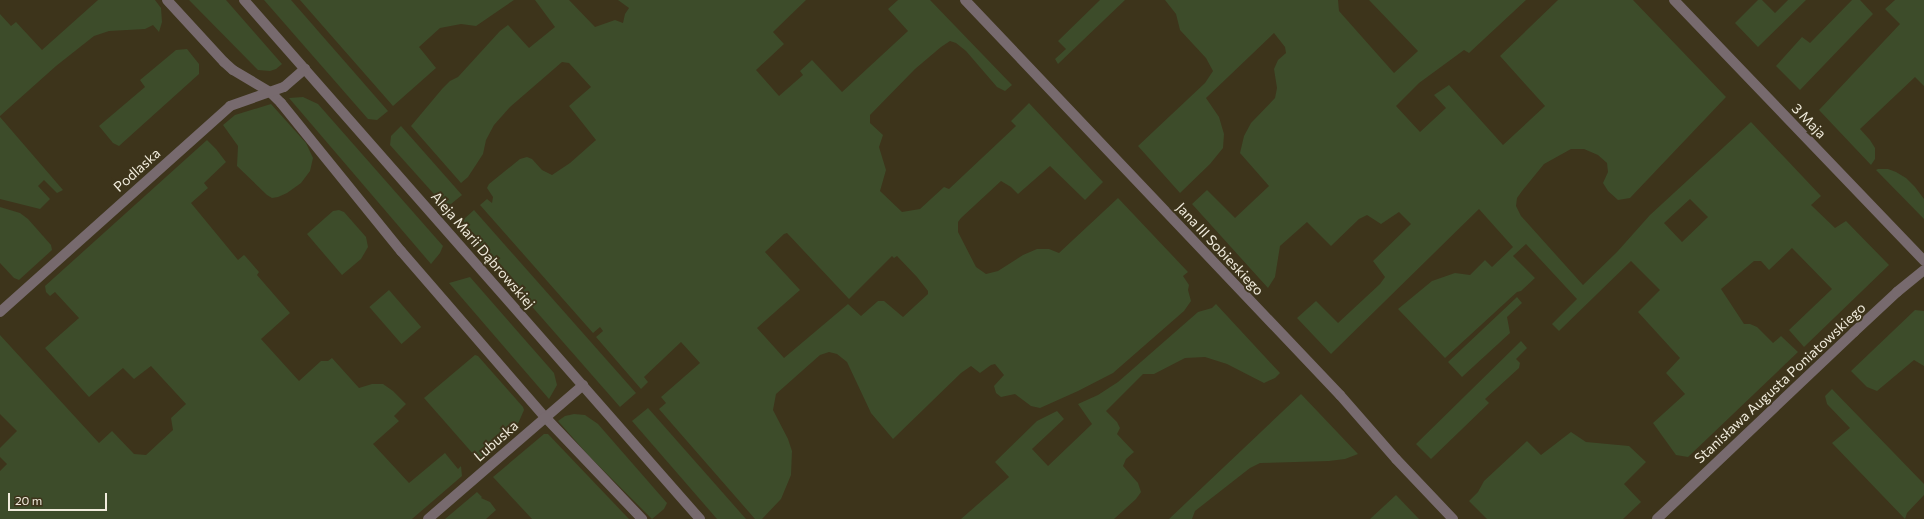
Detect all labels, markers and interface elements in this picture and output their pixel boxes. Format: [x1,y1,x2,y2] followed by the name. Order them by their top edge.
[1788,100,1830,142] street label: 3 Maja
[110,145,164,195] street label: Podlaska
[428,188,538,312] street label: Aleja Marii Dąbrowskiej
[1173,199,1267,299] street label: Jana III Sobieskiego
[1691,299,1869,467] street label: Stanisława Augusta Poniatowskiego
[470,417,522,465] street label: Lubuska
[10,485,109,511] scale bar
[15,493,42,507] text: 20 m

